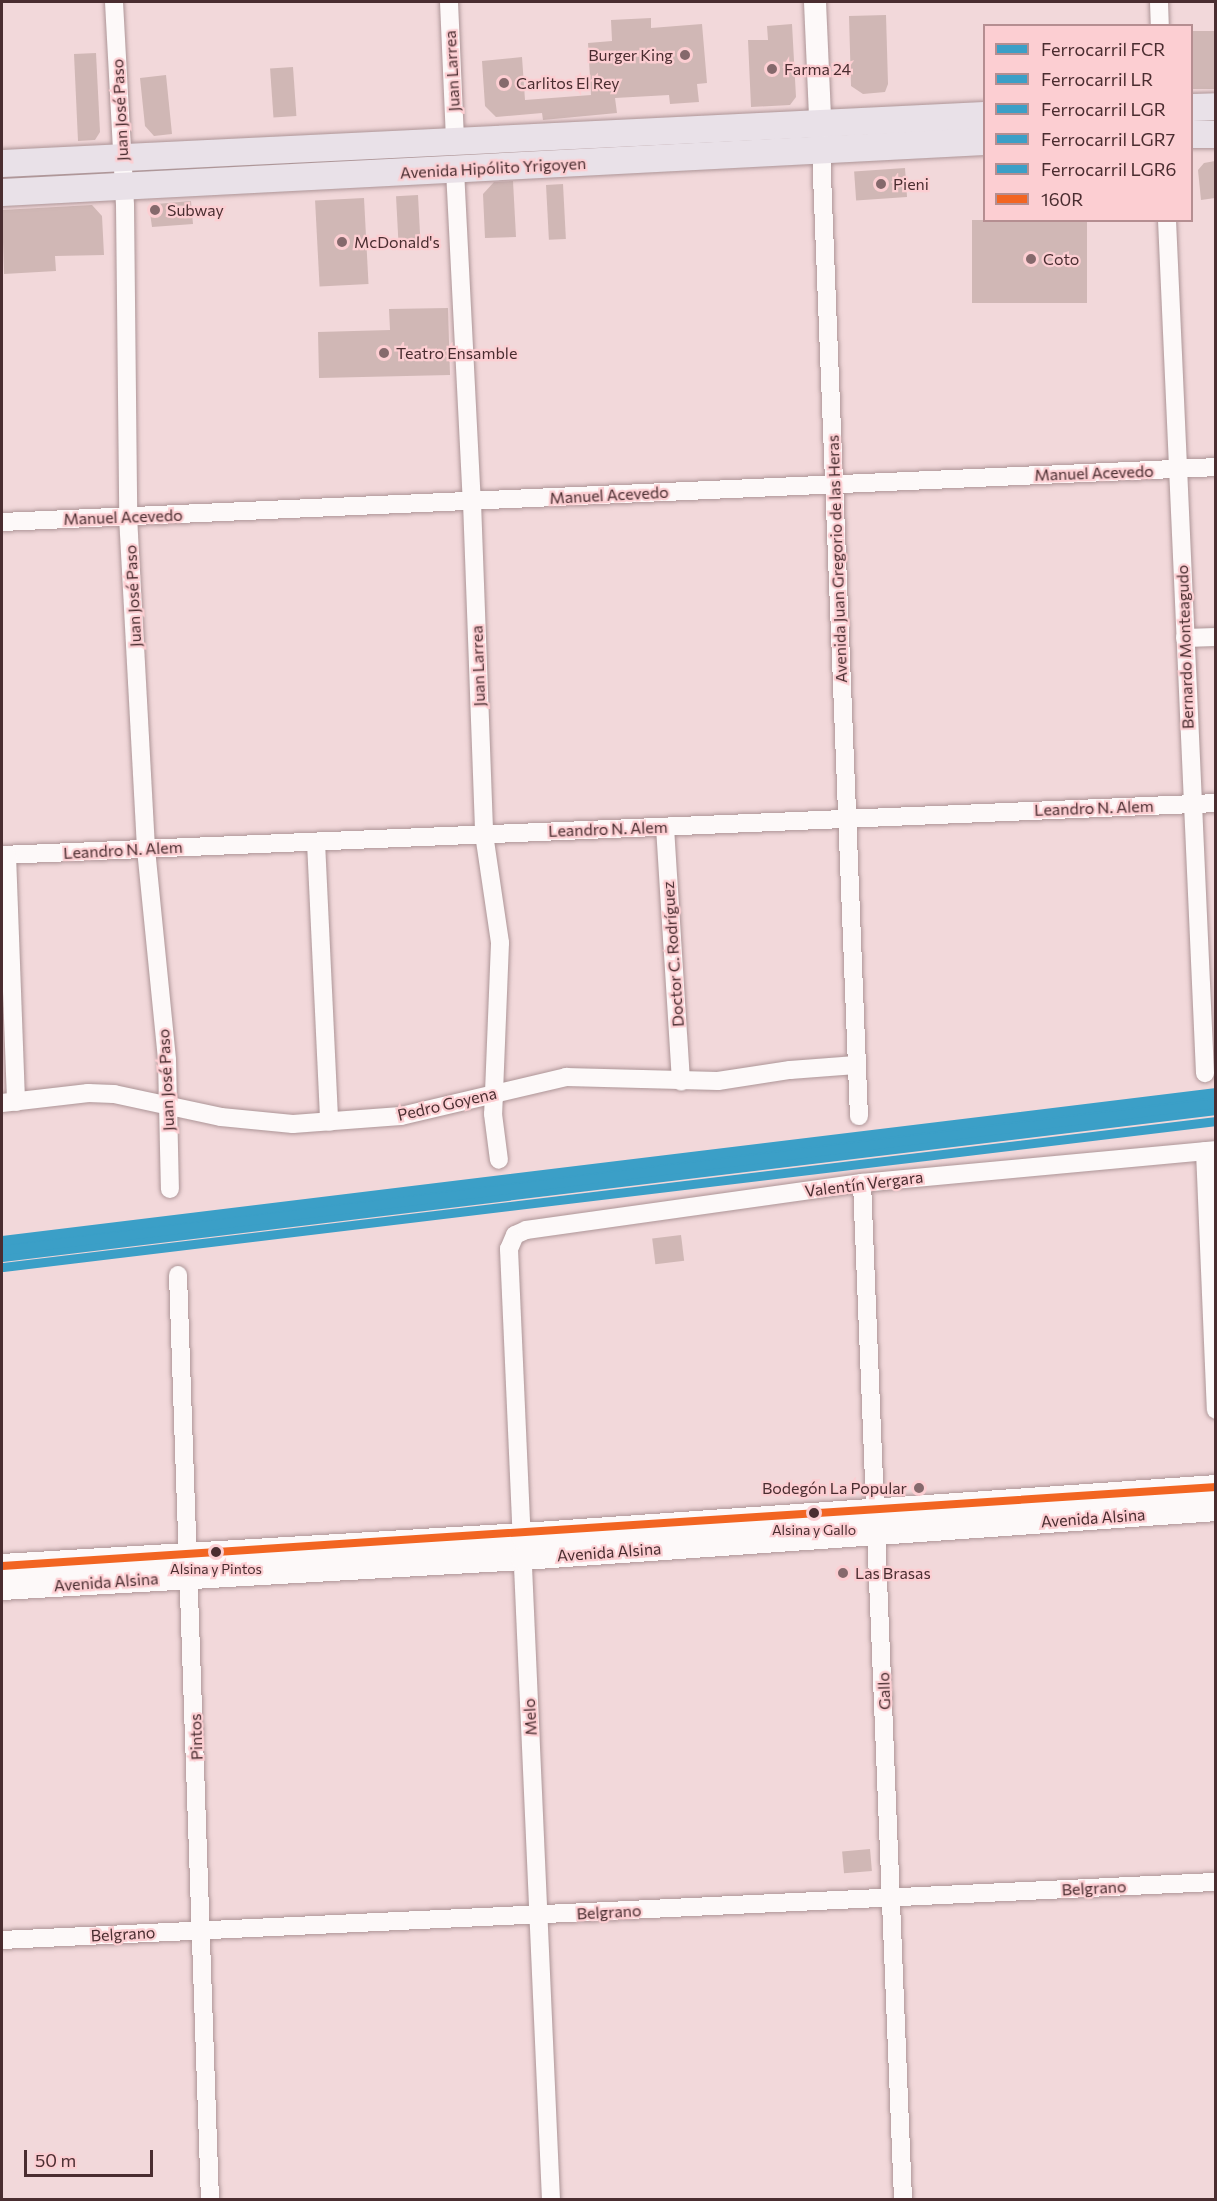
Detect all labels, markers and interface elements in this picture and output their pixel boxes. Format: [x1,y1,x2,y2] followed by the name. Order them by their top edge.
[983,24,1193,222] legend
[440,30,464,112] street label: Juan Larrea
[1041,38,1165,60] text: Ferrocarril FCR
[588,45,673,65] place label: Burger King
[678,48,692,62] marker: Burger King
[108,58,132,162] street label: Juan José Paso
[784,59,851,79] place label: Farma 24
[765,62,779,76] marker: Farma 24
[1041,68,1153,90] text: Ferrocarril LR
[516,73,619,93] place label: Carlitos El Rey
[497,76,511,90] marker: Carlitos El Rey
[1041,98,1166,120] text: Ferrocarril LGR
[1041,128,1175,150] text: Ferrocarril LGR7
[399,154,587,182] street label: Avenida Hipólito Yrigoyen
[1041,158,1176,180] text: Ferrocarril LGR6
[893,174,929,194] place label: Pieni
[874,177,888,191] marker: Pieni
[1041,188,1083,210] text: 160R
[167,200,224,220] place label: Subway
[148,203,162,217] marker: Subway
[354,232,440,252] place label: McDonald's
[335,235,349,249] marker: McDonald's
[1043,249,1079,269] place label: Coto
[1024,252,1038,266] marker: Coto
[396,343,517,363] place label: Teatro Ensamble
[377,346,391,360] marker: Teatro Ensamble
[823,435,851,683] street label: Avenida Juan Gregorio de las Heras
[1034,461,1154,485] street label: Manuel Acevedo
[549,482,669,508] street label: Manuel Acevedo
[63,505,183,529] street label: Manuel Acevedo
[121,544,145,648] street label: Juan José Paso
[1173,565,1197,729] street label: Bernardo Monteagudo
[467,625,489,707] street label: Juan Larrea
[1034,796,1154,820] street label: Leandro N. Alem
[548,817,668,841] street label: Leandro N. Alem
[63,837,183,863] street label: Leandro N. Alem
[658,881,688,1027] street label: Doctor C. Rodríguez
[154,1028,178,1132] street label: Juan José Paso
[396,1083,498,1125] street label: Pedro Goyena
[804,1167,924,1201] street label: Valentín Vergara
[762,1478,907,1498] place label: Bodegón La Popular
[912,1481,926,1495] marker: Bodegón La Popular
[1040,1505,1146,1531] street label: Avenida Alsina
[808,1507,820,1519] marker: Alsina y Gallo
[772,1522,856,1538] place label: Alsina y Gallo
[556,1539,662,1565] street label: Avenida Alsina
[210,1546,222,1558] marker: Alsina y Pintos
[170,1561,262,1577] place label: Alsina y Pintos
[855,1563,931,1583] place label: Las Brasas
[836,1566,850,1580] marker: Las Brasas
[53,1569,159,1595] street label: Avenida Alsina
[874,1672,894,1710] street label: Gallo
[519,1698,541,1736] street label: Melo
[186,1713,206,1761] street label: Pintos
[1061,1877,1127,1899] street label: Belgrano
[576,1901,642,1923] street label: Belgrano
[90,1923,156,1945] street label: Belgrano
[27,2138,156,2176] scale bar
[35,2149,76,2171] text: 50 m

